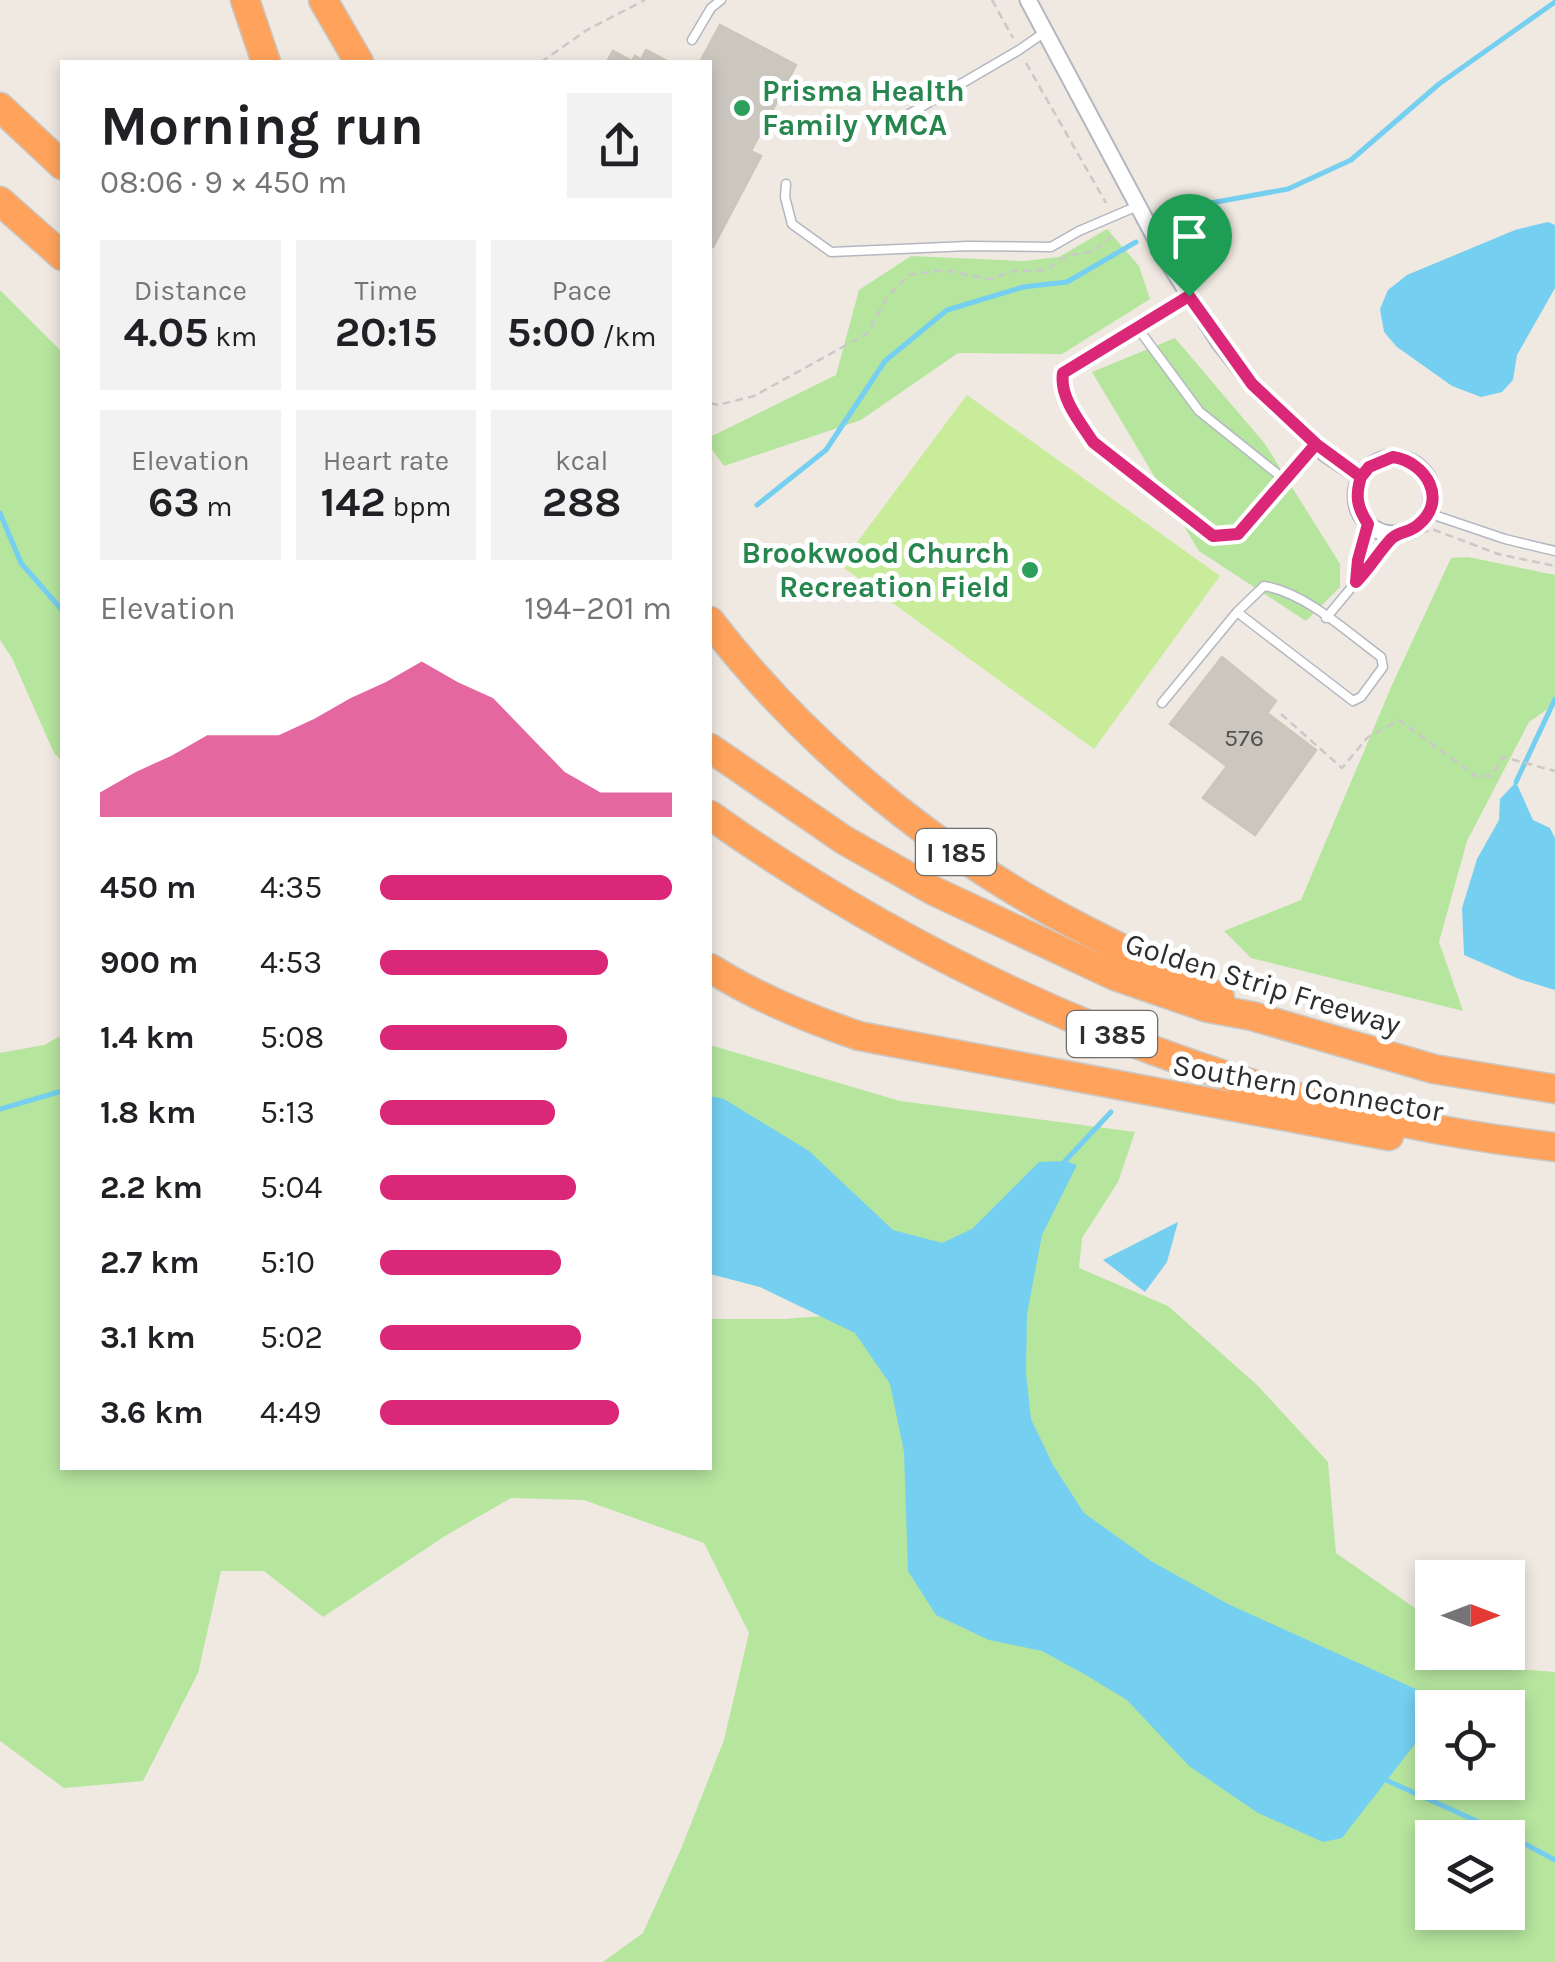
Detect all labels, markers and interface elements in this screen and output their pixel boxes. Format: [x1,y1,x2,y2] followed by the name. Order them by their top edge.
[762,73,965,143] place label: Prisma Health Family YMCA
[567,93,672,198] button: share
[100,94,424,158] text: Morning run
[731,97,753,119] marker: Prisma Health Family YMCA
[100,164,347,201] text: 08:06 · 9 × 450 m
[1147,194,1232,297] pin
[1162,209,1217,264] icon: arrive
[134,274,247,307] text: Distance
[355,274,417,307] text: Time
[552,274,612,307] text: Pace
[124,307,209,357] text: 4.05
[335,307,437,357] text: 20:15
[507,307,596,357] text: 5:00
[209,320,257,353] text: km
[596,320,656,353] text: /km
[131,444,250,477] text: Elevation
[323,444,449,477] text: Heart rate
[555,444,608,477] text: kcal
[148,477,200,527] text: 63
[320,477,386,527] text: 142
[542,477,622,527] text: 288
[200,490,233,523] text: m
[386,490,452,523] text: bpm
[742,535,1010,605] place label: Brookwood Church Recreation Field
[1019,559,1041,581] marker: Brookwood Church Recreation Field
[100,590,235,627] text: Elevation
[524,590,672,627] text: 194–201 m
[1224,723,1264,752] house number: 576
[916,829,996,875] road number: I 185
[100,869,196,906] text: 450 m
[260,869,322,906] text: 4:35
[1121,925,1405,1043] street label: Golden Strip Freeway
[100,944,198,981] text: 900 m
[260,944,322,981] text: 4:53
[1067,1011,1157,1057] road number: I 385
[100,1019,195,1056] text: 1.4 km
[260,1019,324,1056] text: 5:08
[1170,1046,1446,1130] street label: Southern Connector
[100,1094,196,1131] text: 1.8 km
[260,1094,315,1131] text: 5:13
[100,1169,203,1206] text: 2.2 km
[260,1169,322,1206] text: 5:04
[100,1244,200,1281] text: 2.7 km
[260,1244,315,1281] text: 5:10
[100,1319,196,1356] text: 3.1 km
[260,1319,323,1356] text: 5:02
[100,1394,204,1431] text: 3.6 km
[260,1394,322,1431] text: 4:49
[1415,1560,1525,1670] north arrow
[1415,1560,1525,1930] map controls
[1415,1690,1525,1800] button: locate
[1415,1820,1525,1930] button: layers

